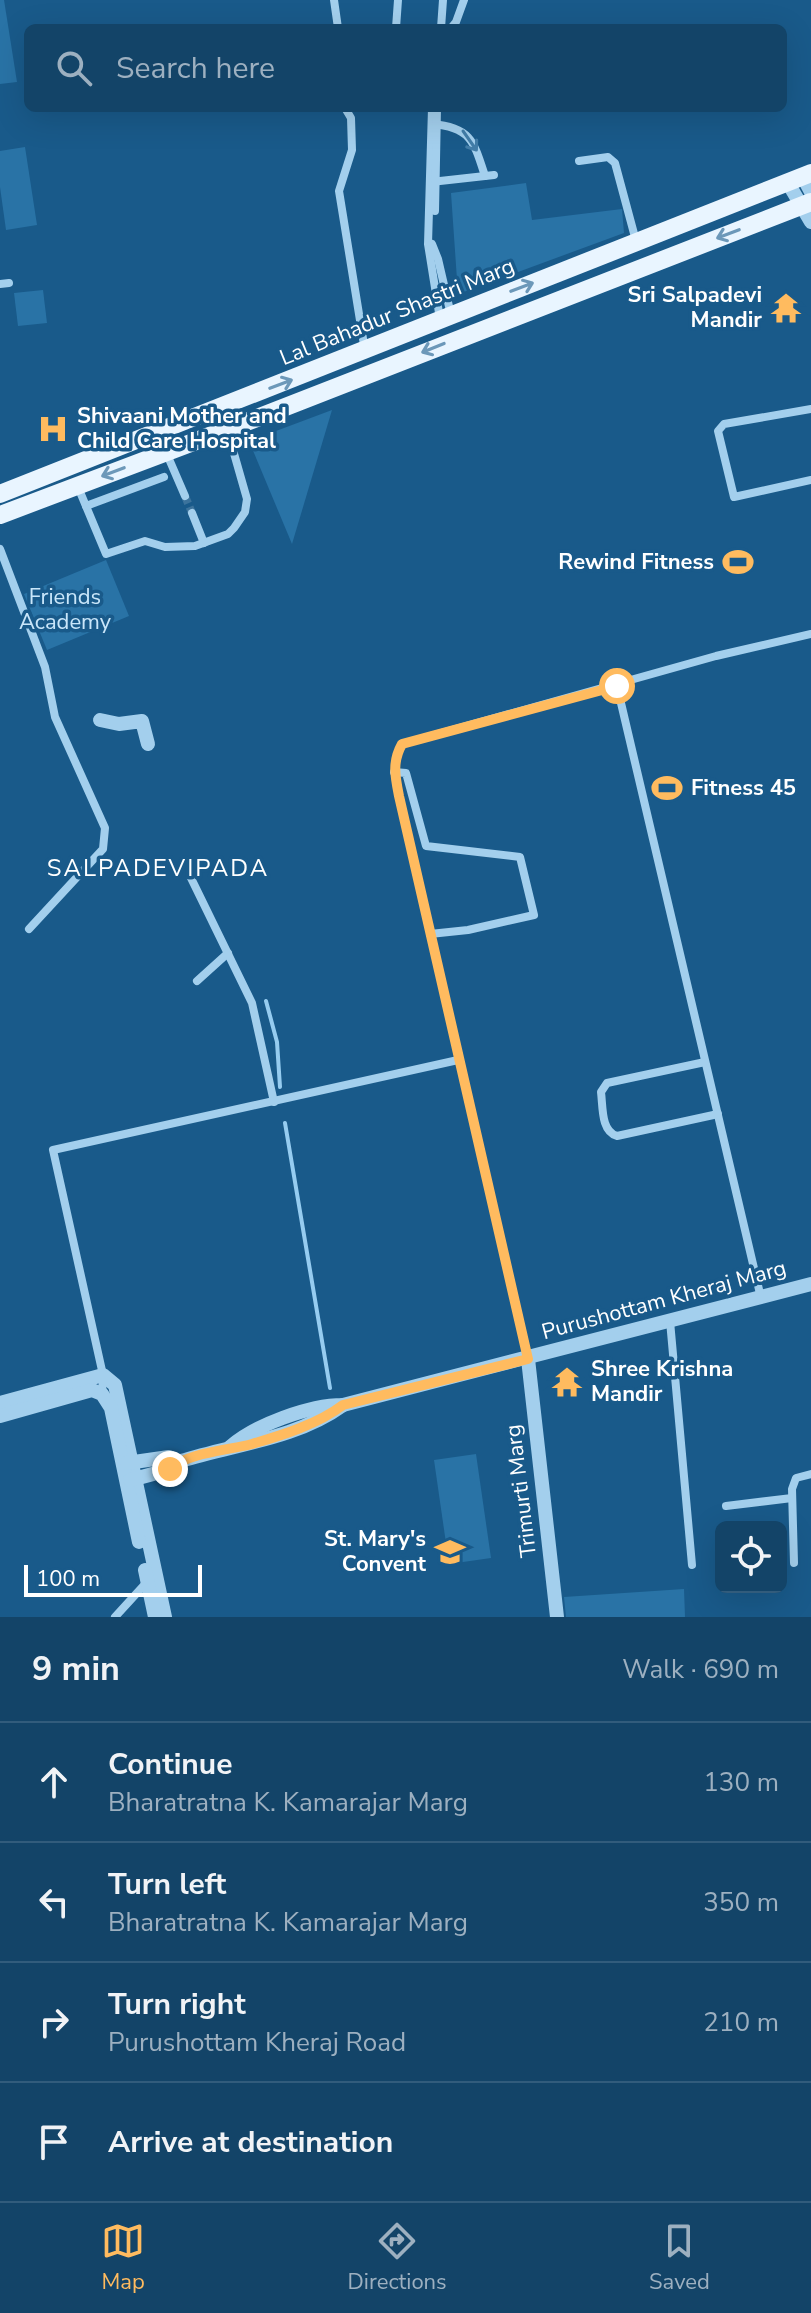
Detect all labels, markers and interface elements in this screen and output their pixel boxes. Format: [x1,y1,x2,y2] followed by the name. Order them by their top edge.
[24,24,787,112] search box
[52,46,96,90] icon: search
[116,48,275,89] text: Search here
[461,129,478,151] one-way arrow
[716,228,741,242] one-way arrow
[275,251,519,373] street label: Lal Bahadur Shastri Marg
[510,279,534,293] one-way arrow
[628,280,762,335] place label: Sri Salpadevi Mandir
[769,291,803,325] temple icon: Sri Salpadevi Mandir
[421,341,446,356] one-way arrow
[268,376,293,390] one-way arrow
[77,401,287,456] place label: Shivaani Mother and Child Care Hospital
[36,412,70,446] hospital icon: Shivaani Mother and Child Care Hospital
[101,466,126,480] one-way arrow
[721,545,755,579] sports icon: Rewind Fitness
[558,547,714,577] place label: Rewind Fitness
[19,582,112,637] park label: Friends Academy
[599,668,635,704] route start
[650,771,684,805] sports icon: Fitness 45
[691,773,796,803] place label: Fitness 45
[47,852,269,884] district label: SALPADEVIPADA
[538,1253,790,1347] street label: Purushottam Kheraj Marg
[591,1354,733,1409] place label: Shree Krishna Mandir
[550,1365,584,1399] temple icon: Shree Krishna Mandir
[498,1423,544,1559] street label: Trimurti Marg
[152,1451,188,1487] route end
[715,1521,787,1593] map controls
[715,1521,787,1593] button: locate
[324,1524,427,1579] place label: St. Mary's Convent
[433,1535,467,1569] school or university icon: St. Mary's Convent
[24,1561,202,1597] scale bar
[36,1564,100,1594] text: 100 m
[32,1646,120,1692] text: 9 min
[622,1652,779,1687] text: Walk · 690 m
[108,1744,233,1785] text: Continue
[32,1760,76,1804] icon: ahead
[703,1765,779,1800] text: 130 m
[108,1785,468,1820] text: Bharatratna K. Kamarajar Marg
[108,1864,226,1905] text: Turn left
[32,1880,76,1924] icon: left
[703,1885,779,1920] text: 350 m
[108,1905,468,1940] text: Bharatratna K. Kamarajar Marg
[108,1984,246,2025] text: Turn right
[32,2000,76,2044] icon: right
[703,2005,779,2040] text: 210 m
[108,2025,406,2060] text: Purushottam Kheraj Road
[32,2120,76,2164] icon: arrive
[108,2122,393,2163] text: Arrive at destination
[101,2219,145,2297] tab: Map
[348,2219,447,2297] tab: Directions
[649,2219,710,2297] tab: Saved

